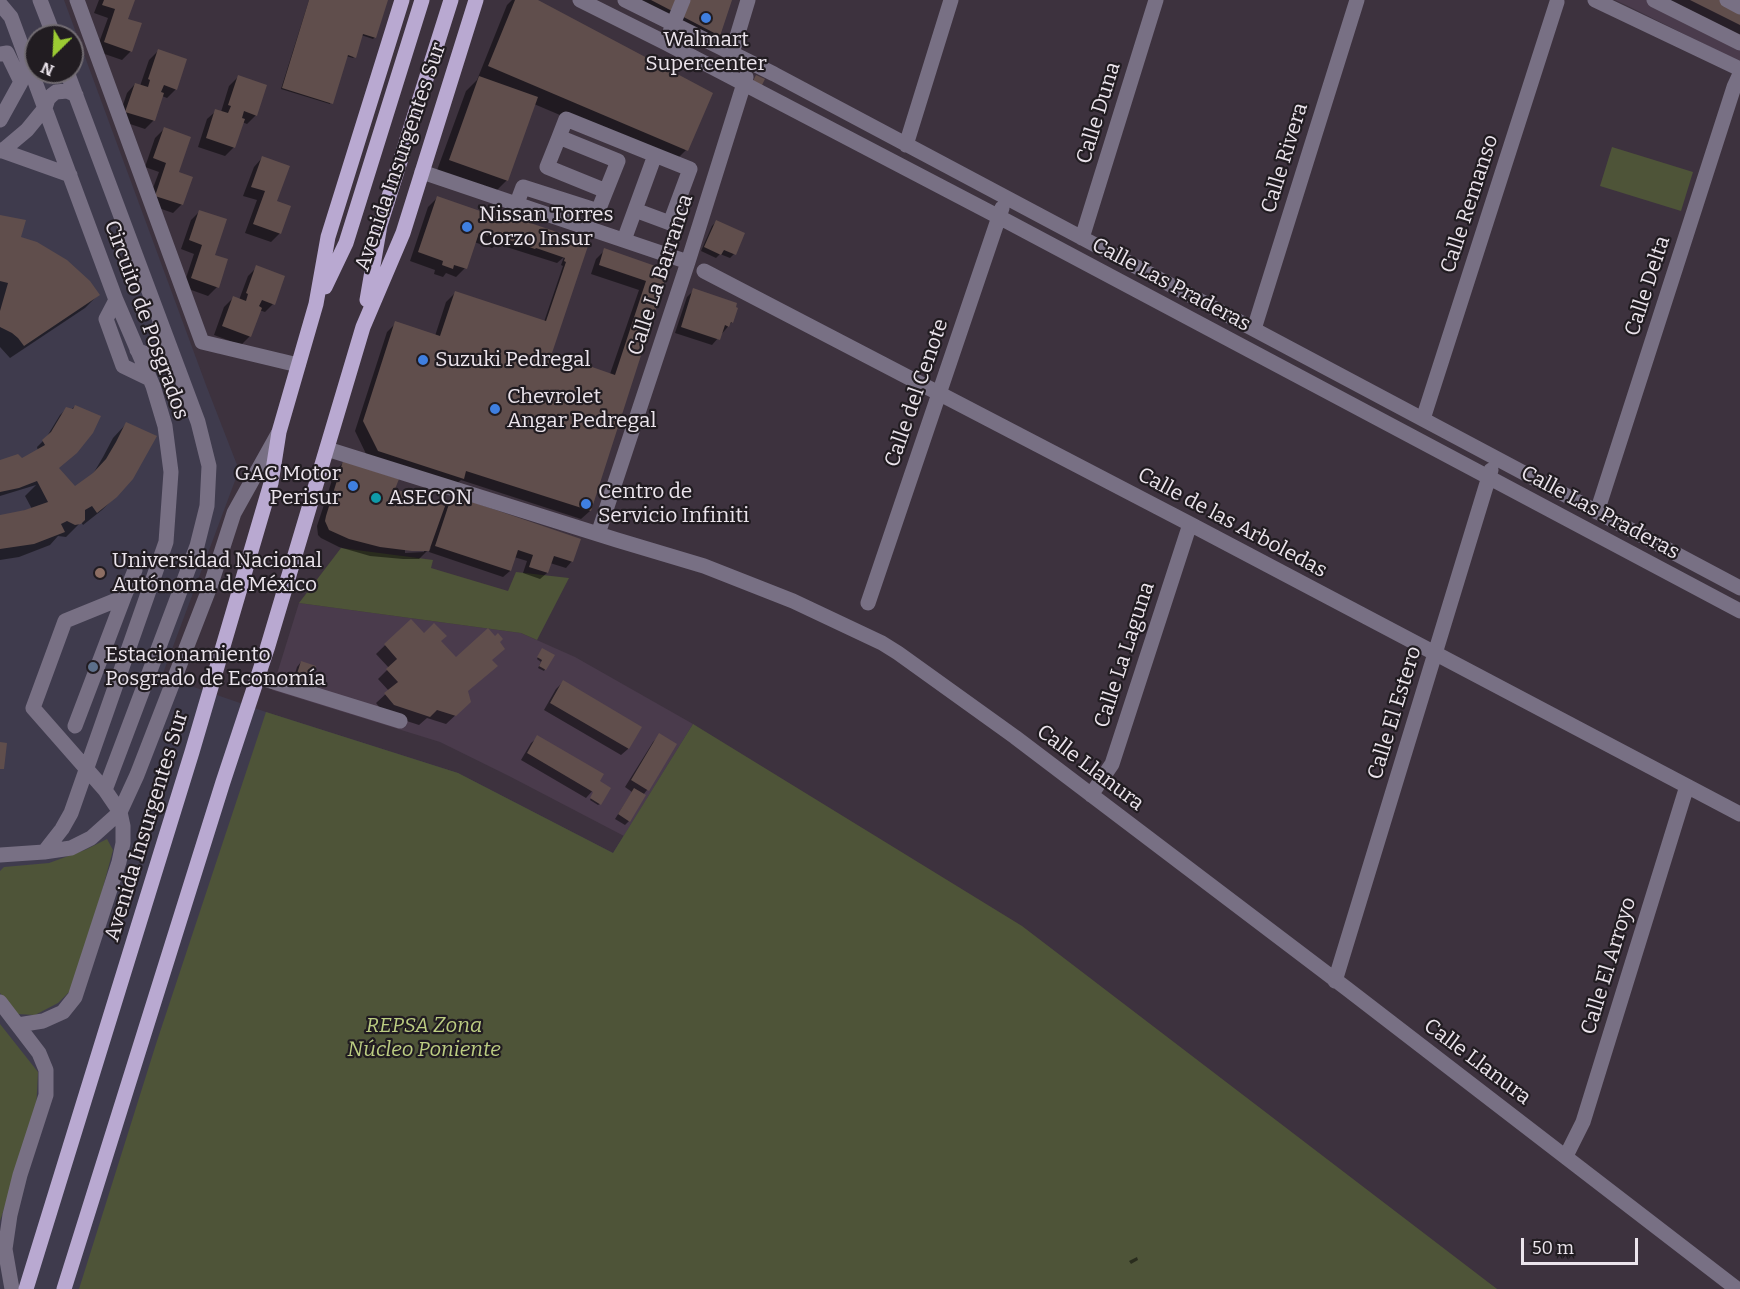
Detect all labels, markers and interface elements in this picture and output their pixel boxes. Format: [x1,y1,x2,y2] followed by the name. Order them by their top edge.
[699,11,713,25] marker: Walmart Supercenter
[24,24,84,84] north arrow
[645,27,767,77] place label: Walmart Supercenter
[350,39,452,275] street label: Avenida Insurgentes Sur
[38,58,57,80] text: N
[1072,59,1126,167] street label: Calle Duna
[1256,100,1314,216] street label: Calle Rivera
[1436,132,1504,276] street label: Calle Remanso
[623,191,699,359] street label: Calle La Barranca
[479,202,614,252] place label: Nissan Torres Corzo Insur
[98,217,194,423] street label: Circuito de Posgrados
[460,220,474,234] marker: Nissan Torres Corzo Insur
[1087,233,1255,337] street label: Calle Las Praderas
[1620,233,1676,339] street label: Calle Delta
[880,316,954,470] street label: Calle del Cenote
[435,347,591,373] place label: Suzuki Pedregal
[416,353,430,367] marker: Suzuki Pedregal
[507,384,657,434] place label: Chevrolet Angar Pedregal
[488,402,502,416] marker: Chevrolet Angar Pedregal
[235,461,341,511] place label: GAC Motor Perisur
[1516,461,1684,565] street label: Calle Las Praderas
[1133,462,1331,584] street label: Calle de las Arboledas
[346,479,360,493] marker: GAC Motor Perisur
[598,479,749,529] place label: Centro de Servicio Infiniti
[388,485,472,511] place label: ASECON
[369,491,383,505] marker: ASECON
[579,497,593,511] marker: Centro de Servicio Infiniti
[112,548,322,598] place label: Universidad Nacional Autónoma de México
[93,566,107,580] marker: Universidad Nacional Autónoma de México
[1090,579,1160,731] street label: Calle La Laguna
[105,642,326,692] place label: Estacionamiento Posgrado de Economía
[1363,643,1427,783] street label: Calle El Estero
[86,660,100,674] marker: Estacionamiento Posgrado de Economía
[100,708,194,944] street label: Avenida Insurgentes Sur
[1031,720,1149,816] street label: Calle Llanura
[1576,894,1642,1038] street label: Calle El Arroyo
[347,1013,501,1063] park label: REPSA Zona Núcleo Poniente
[1418,1014,1536,1110] street label: Calle Llanura
[1524,1226,1641,1264] scale bar
[1532,1237,1574,1259] text: 50 m

